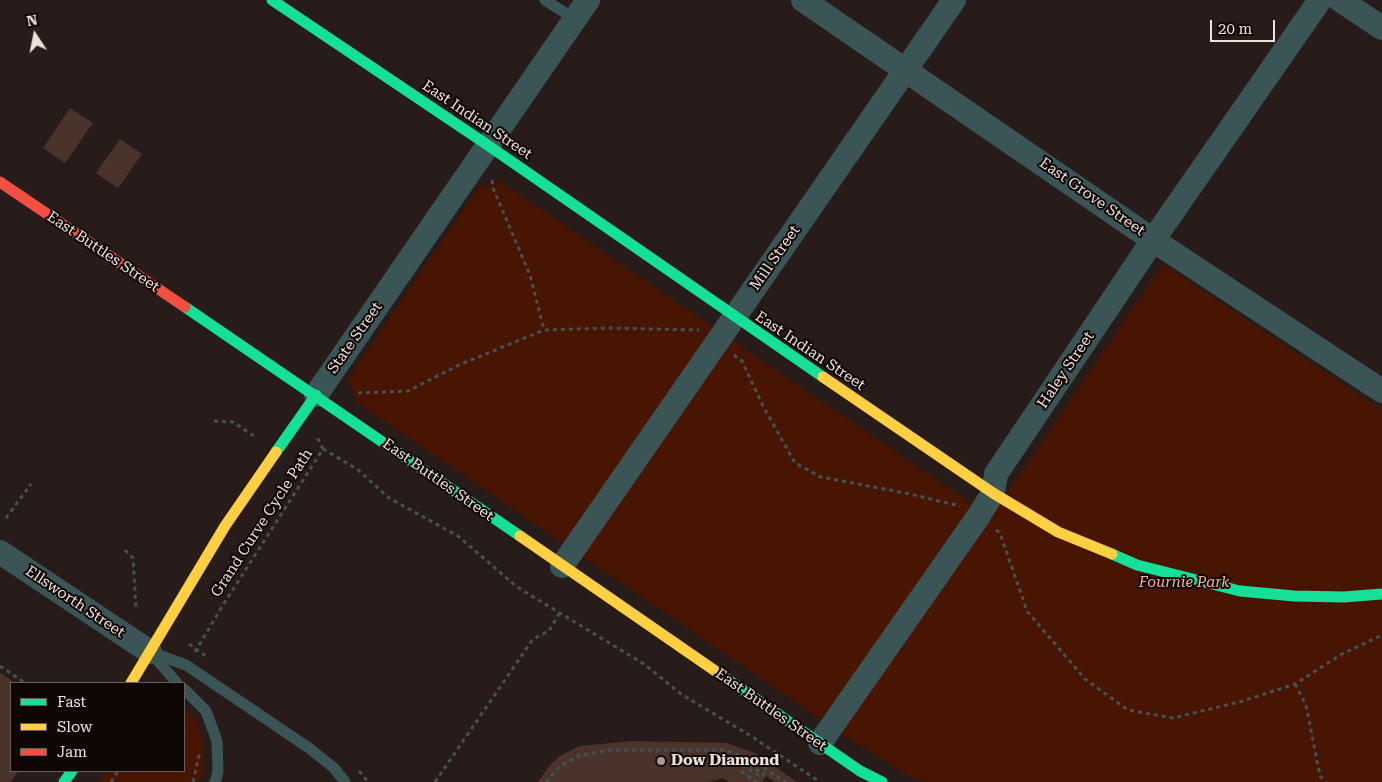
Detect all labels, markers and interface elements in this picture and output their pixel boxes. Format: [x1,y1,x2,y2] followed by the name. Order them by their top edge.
[10,10,60,60] north arrow
[1212,10,1277,42] scale bar
[25,11,39,29] text: N
[1218,20,1252,38] text: 20 m
[419,77,535,163] street label: East Indian Street
[1036,154,1148,240] street label: East Grove Street
[43,208,163,296] street label: East Buttles Street
[746,222,804,294] street label: Mill Street
[324,299,386,377] street label: State Street
[752,308,868,394] street label: East Indian Street
[1034,328,1098,412] street label: Haley Street
[379,435,497,525] street label: East Buttles Street
[207,446,317,600] street label: Grand Curve Cycle Path
[22,562,128,642] street label: Ellsworth Street
[1139,574,1229,592] park label: Fournie Park
[712,665,830,755] street label: East Buttles Street
[10,682,185,772] legend
[57,693,86,711] text: Fast
[57,718,92,736] text: Slow
[57,743,87,761] text: Jam
[671,752,779,770] place label: Dow Diamond
[655,755,667,767] marker: Dow Diamond

